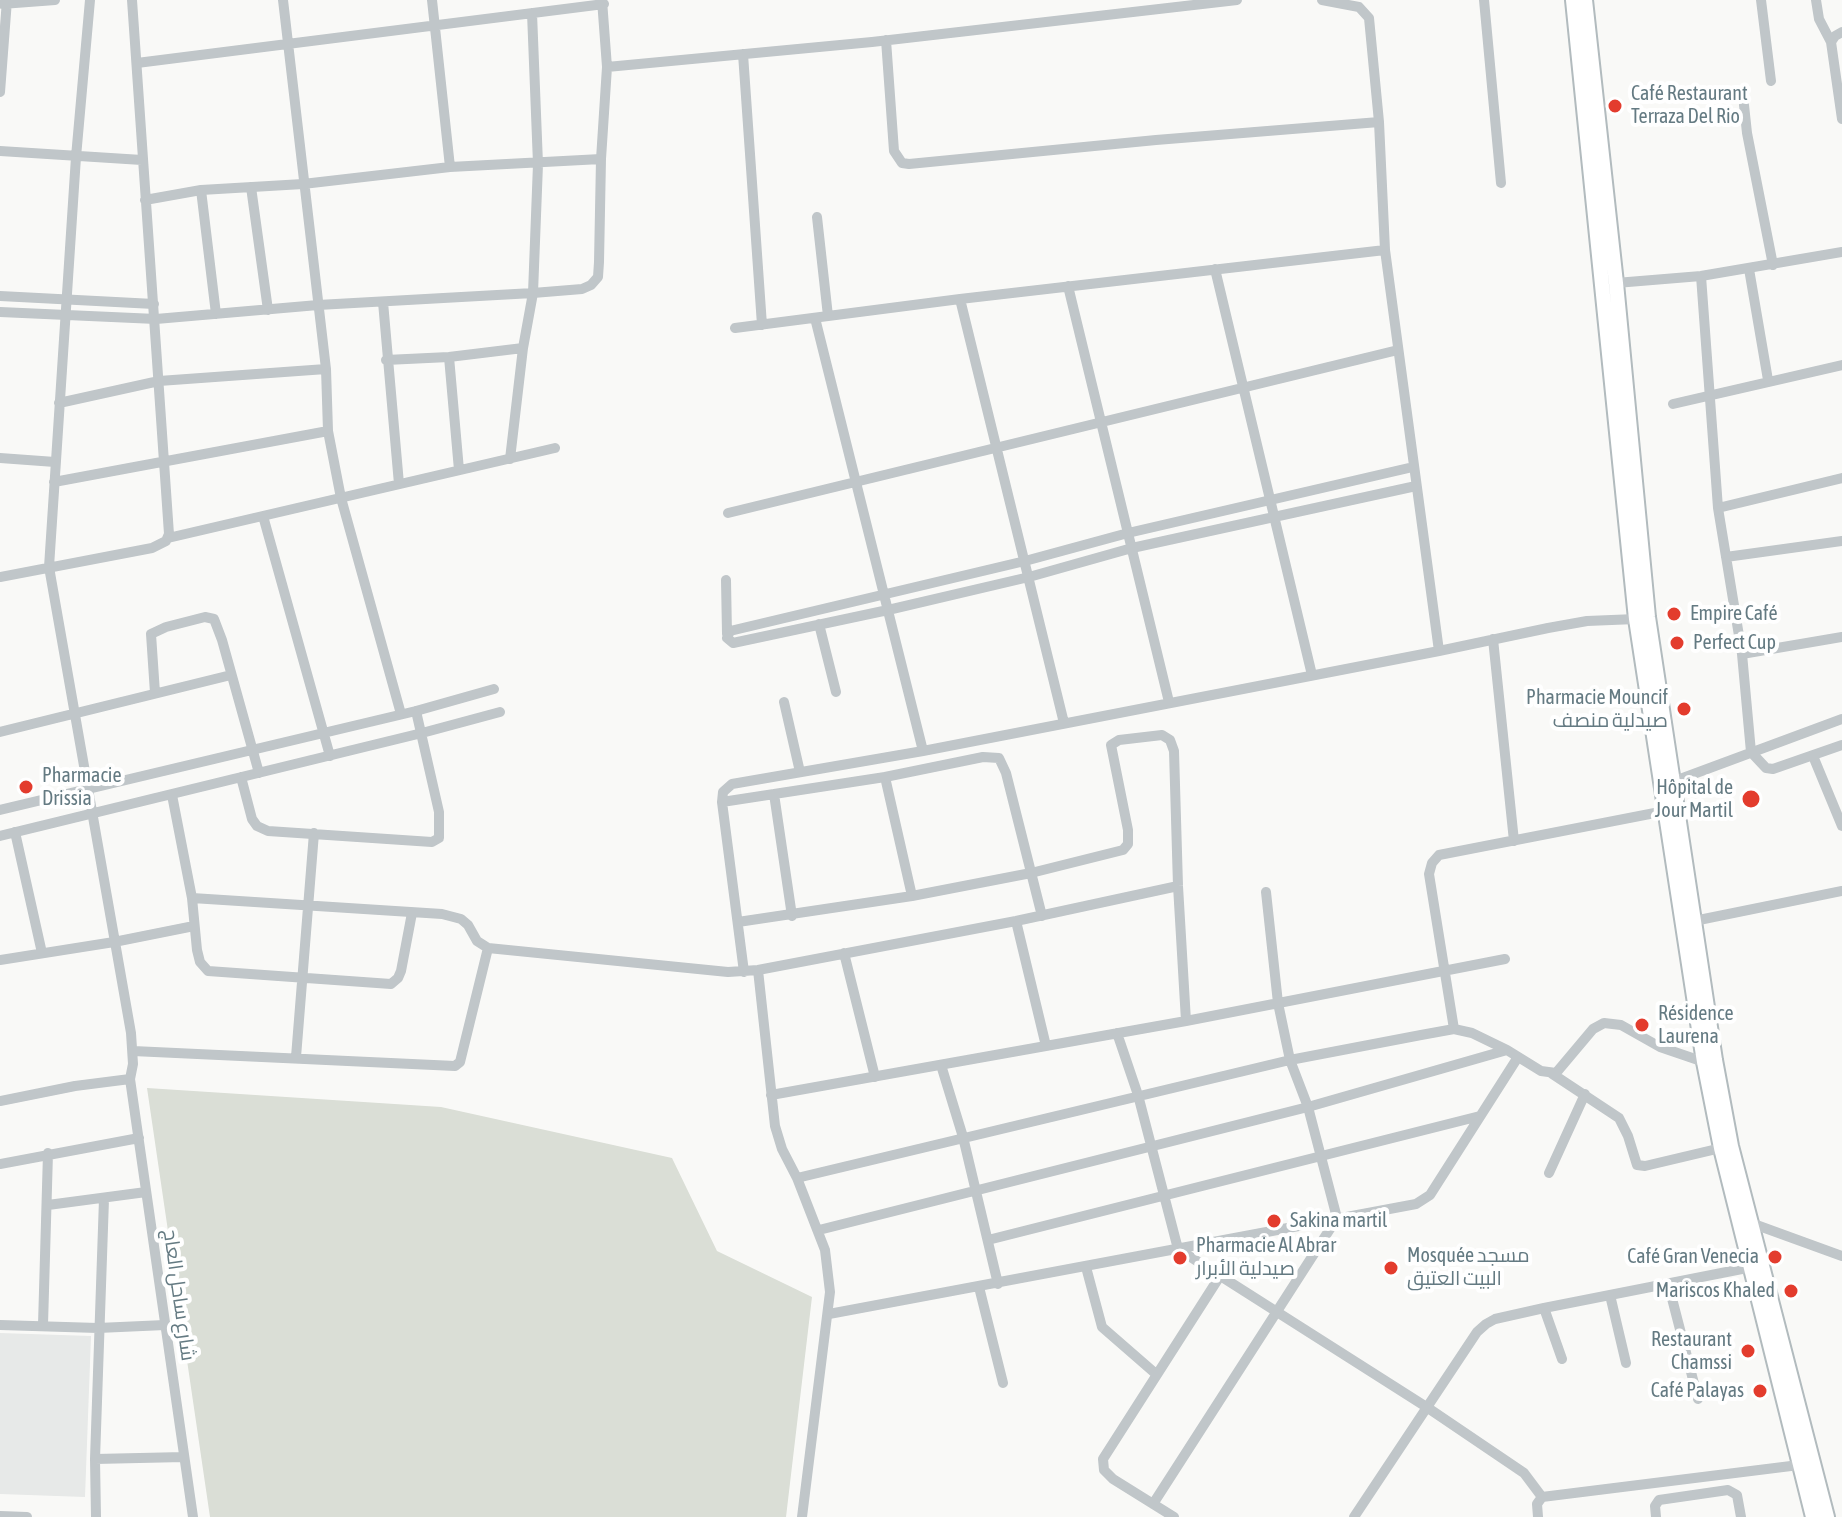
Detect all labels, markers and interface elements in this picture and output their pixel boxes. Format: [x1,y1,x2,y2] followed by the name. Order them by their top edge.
[1631,82,1748,129] place label: Café Restaurant Terraza Del Rio
[1606,97,1624,115] marker: Café Restaurant Terraza Del Rio
[1690,602,1778,626] place label: Empire Café
[1665,605,1683,623] marker: Empire Café
[1693,631,1776,655] place label: Perfect Cup
[1668,634,1686,652] marker: Perfect Cup
[1526,686,1668,733] place label: Pharmacie Mouncif صيدلية منصف
[1675,700,1693,718] marker: Pharmacie Mouncif صيدلية منصف
[42,764,121,811] place label: Pharmacie Drissia
[1655,776,1733,823] place label: Hôpital de Jour Martil
[17,778,35,796] marker: Pharmacie Drissia
[1740,788,1762,810] marker: Hôpital de Jour Martil
[1658,1002,1733,1049] place label: Résidence Laurena
[1633,1016,1651,1034] marker: Résidence Laurena
[1290,1209,1387,1233] place label: Sakina martil
[1265,1212,1283,1230] marker: Sakina martil
[158,1228,200,1362] street label: شارع ساحل العاج
[1196,1234,1336,1281] place label: Pharmacie Al Abrar صيدلية الأبرار
[1407,1244,1530,1291] place label: Mosquée مسجد البيت العتيق
[1627,1245,1759,1269] place label: Café Gran Venecia
[1766,1248,1784,1266] marker: Café Gran Venecia
[1171,1249,1189,1267] marker: Pharmacie Al Abrar صيدلية الأبرار
[1382,1259,1400,1277] marker: Mosquée مسجد البيت العتيق
[1656,1279,1775,1303] place label: Mariscos Khaled
[1782,1282,1800,1300] marker: Mariscos Khaled
[1651,1328,1732,1375] place label: Restaurant Chamssi
[1739,1342,1757,1360] marker: Restaurant Chamssi
[1651,1379,1744,1403] place label: Café Palayas
[1751,1382,1769,1400] marker: Café Palayas

